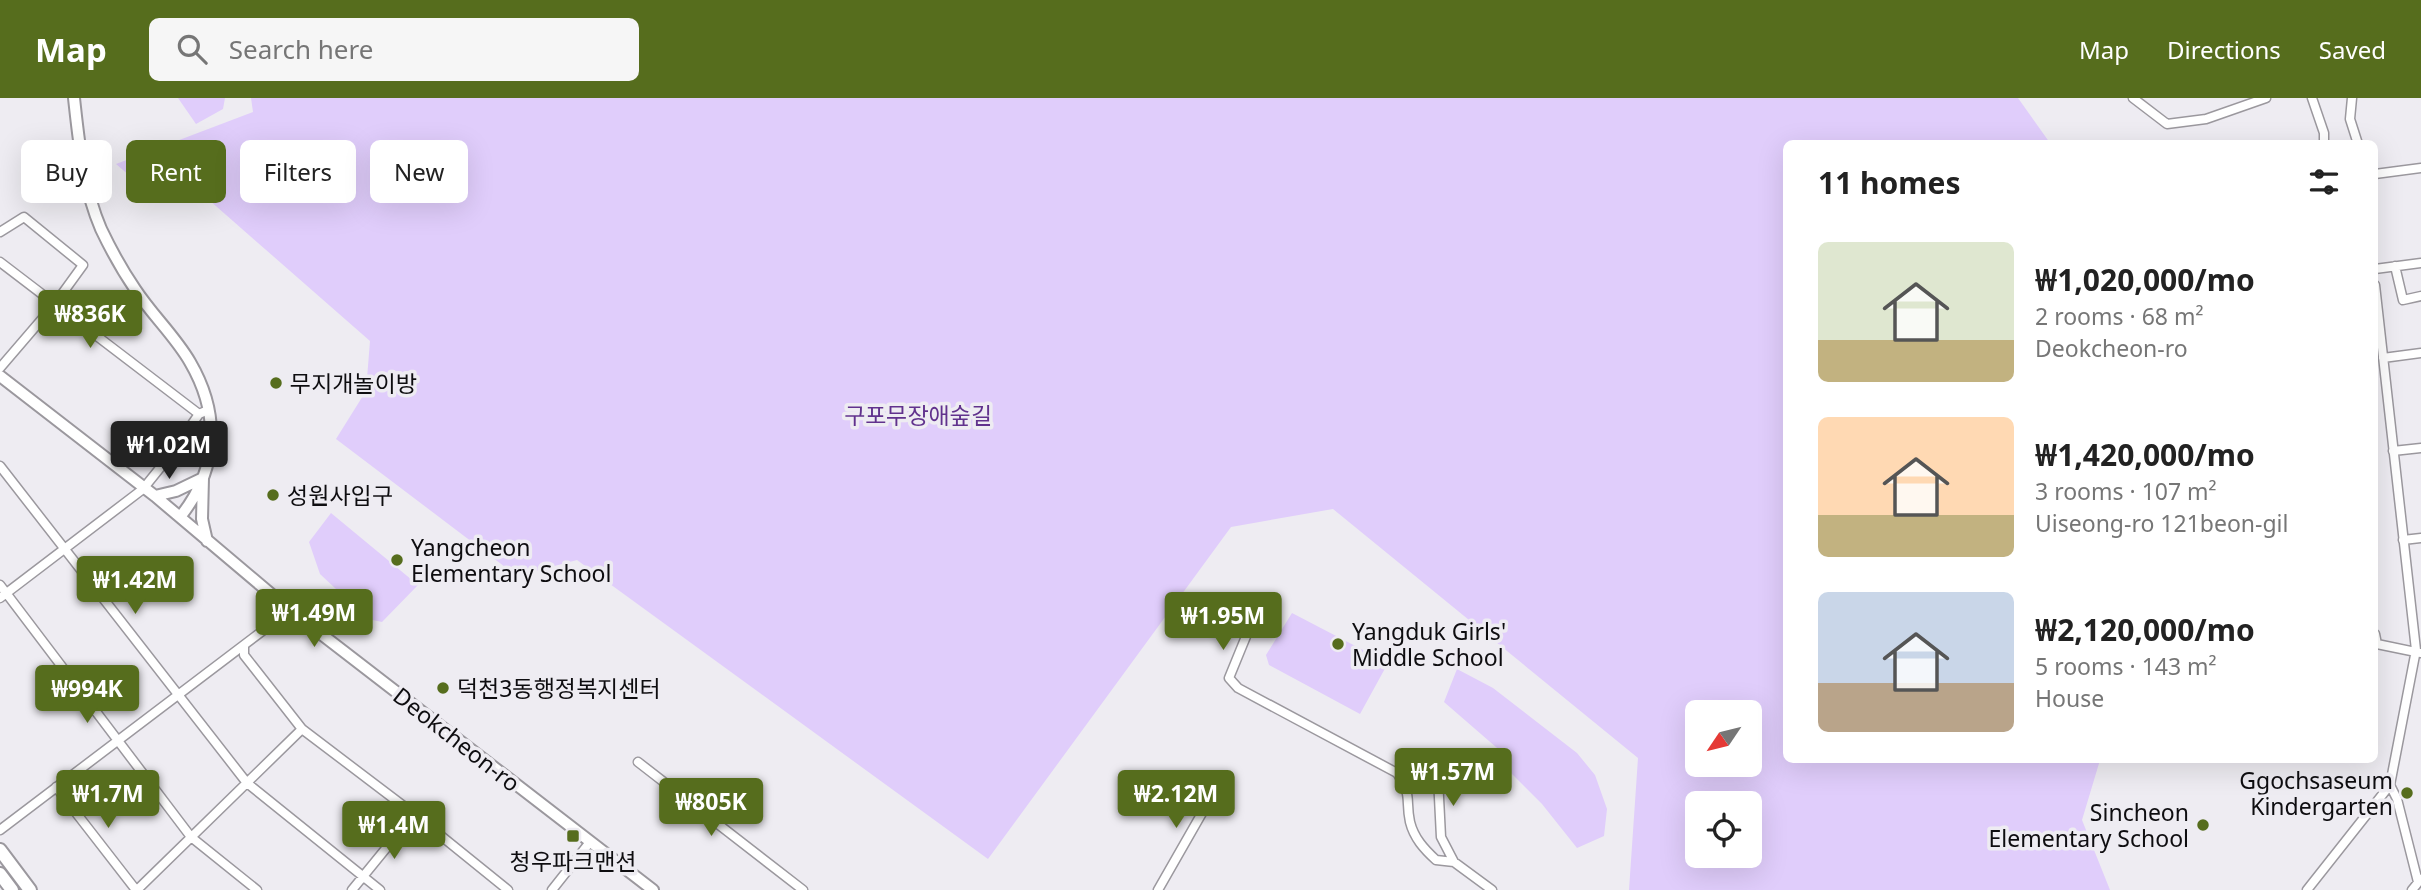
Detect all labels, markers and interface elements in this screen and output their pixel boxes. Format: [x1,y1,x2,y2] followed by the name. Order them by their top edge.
[149,18,639,81] search box
[35,27,107,72] text: Map
[173,30,211,68] icon: search
[229,31,373,67] text: Search here
[2079,33,2129,66] text: Map
[2167,33,2281,66] text: Directions
[2319,33,2386,66] text: Saved
[21,140,112,203] chip: Buy
[126,140,226,203] chip: Rent
[240,140,356,203] chip: Filters
[370,140,468,203] chip: New
[1818,162,1961,203] text: 11 homes
[2305,163,2343,201] icon: filters
[2035,259,2255,300] text: ₩1,020,000/mo
[1874,270,1958,354] icon: home
[41,290,139,350] pin: ₩836K
[54,297,126,329] text: ₩836K
[2035,300,2204,332] text: 2 rooms · 68 m²
[2035,332,2188,364] text: Deokcheon-ro
[290,367,417,399] place label: 무지개놀이방
[268,375,284,391] marker: 무지개놀이방
[844,399,992,431] park label: 구포무장애숲길
[112,422,226,481] pin: ₩1.02M
[127,428,211,460] text: ₩1.02M
[2035,434,2255,475] text: ₩1,420,000/mo
[1874,445,1958,529] icon: home
[2035,475,2217,507] text: 3 rooms · 107 m²
[287,479,393,511] place label: 성원사입구
[265,487,281,503] marker: 성원사입구
[2035,507,2288,539] text: Uiseong-ro 121beon-gil
[411,531,611,589] place label: Yangcheon Elementary School
[389,552,405,568] marker: Yangcheon Elementary School
[78,556,192,616] pin: ₩1.42M
[93,563,177,595] text: ₩1.42M
[257,589,371,649] pin: ₩1.49M
[1166,592,1280,652] pin: ₩1.95M
[272,596,356,628] text: ₩1.49M
[1181,599,1265,631] text: ₩1.95M
[2035,609,2255,650] text: ₩2,120,000/mo
[1352,615,1506,673] place label: Yangduk Girls' Middle School
[1874,620,1958,704] icon: home
[1330,636,1346,652] marker: Yangduk Girls' Middle School
[2035,650,2217,682] text: 5 rooms · 143 m²
[38,666,136,725] pin: ₩994K
[51,672,123,704] text: ₩994K
[457,672,661,704] place label: 덕천3동행정복지센터
[387,679,527,799] street label: Deokcheon-ro
[435,680,451,696] marker: 덕천3동행정복지센터
[2035,682,2104,714] text: House
[1685,700,1762,777] north arrow
[1685,700,1762,868] map controls
[1396,748,1510,808] pin: ₩1.57M
[1411,755,1495,787] text: ₩1.57M
[2239,764,2393,822] place label: Ggochsaseum Kindergarten
[59,770,157,830] pin: ₩1.7M
[1119,770,1233,830] pin: ₩2.12M
[72,777,144,809] text: ₩1.7M
[1134,777,1218,809] text: ₩2.12M
[662,778,760,838] pin: ₩805K
[675,785,747,817] text: ₩805K
[2399,785,2415,801] marker: Ggochsaseum Kindergarten
[1685,791,1762,868] button: locate
[1989,796,2189,854] place label: Sincheon Elementary School
[345,802,443,861] pin: ₩1.4M
[358,808,430,840] text: ₩1.4M
[2195,817,2211,833] marker: Sincheon Elementary School
[565,828,581,844] marker: 청우파크맨션
[510,845,636,877] place label: 청우파크맨션

